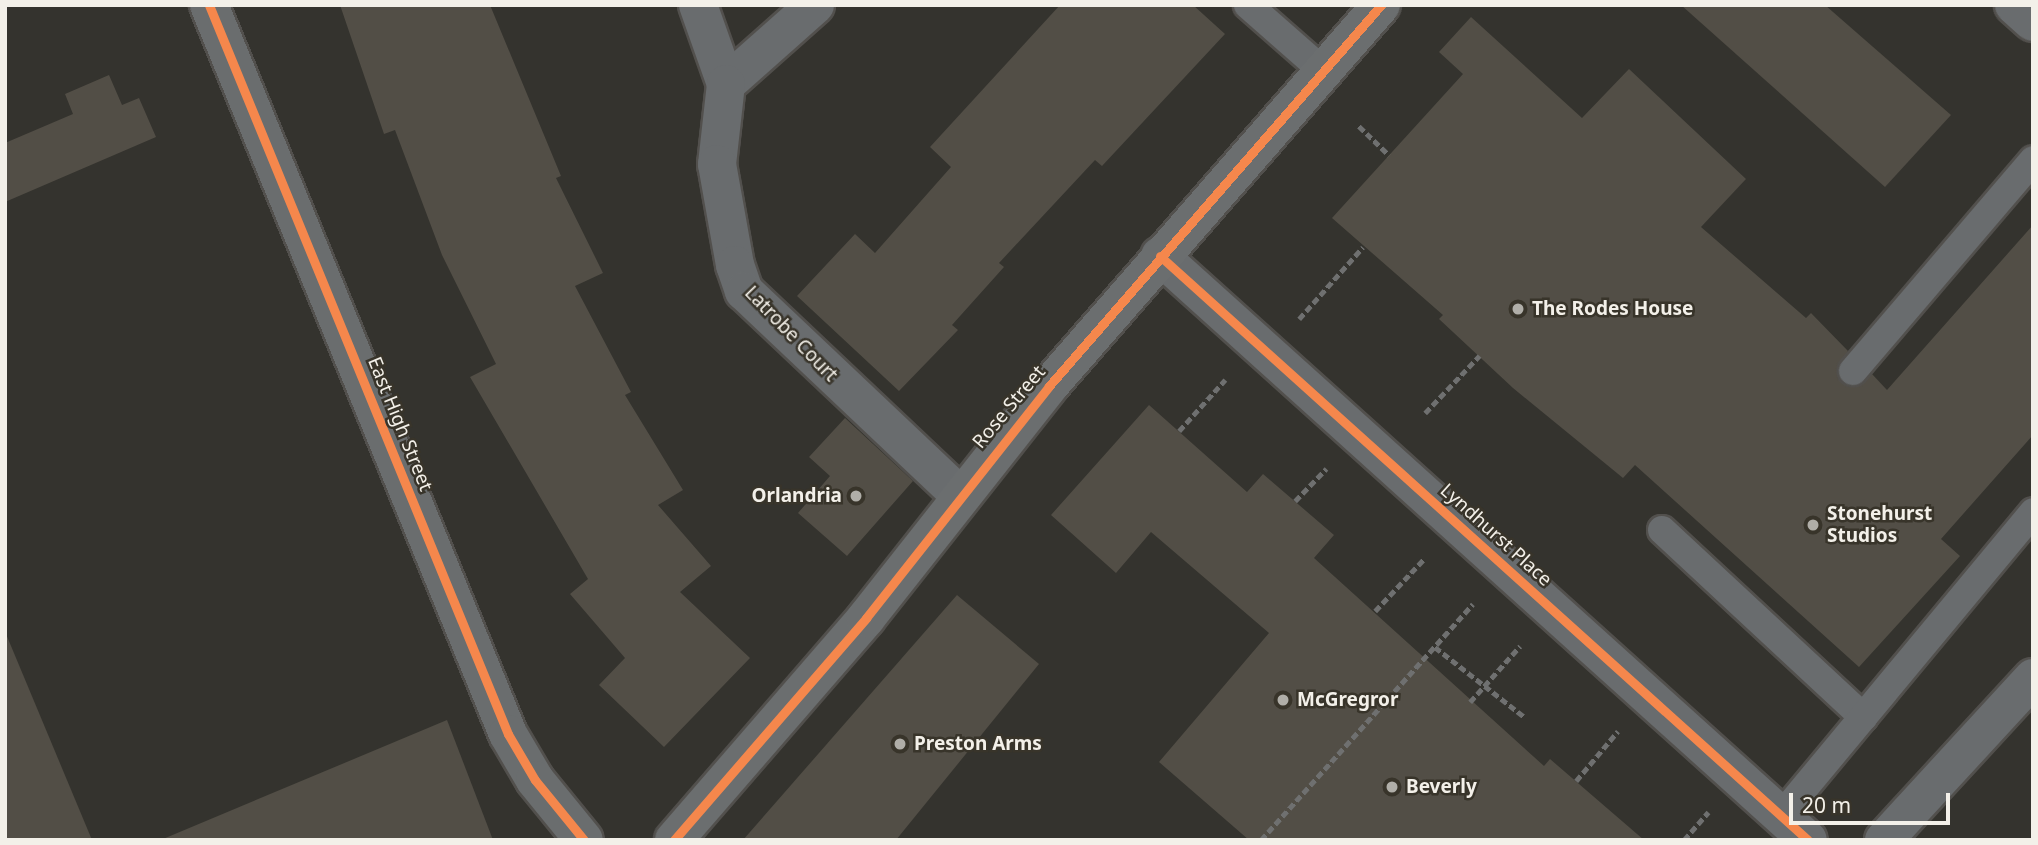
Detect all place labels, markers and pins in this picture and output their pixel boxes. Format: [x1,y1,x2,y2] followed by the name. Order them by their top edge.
[1532,298,1693,320] place label: The Rodes House
[1510,301,1526,317] marker: The Rodes House
[752,485,842,507] place label: Orlandria
[848,488,864,504] marker: Orlandria
[1827,503,1932,547] place label: Stonehurst Studios
[1805,517,1821,533] marker: Stonehurst Studios
[1297,689,1398,711] place label: McGregror
[1275,692,1291,708] marker: McGregror
[914,733,1042,755] place label: Preston Arms
[892,736,908,752] marker: Preston Arms
[1406,776,1477,798] place label: Beverly
[1384,779,1400,795] marker: Beverly

